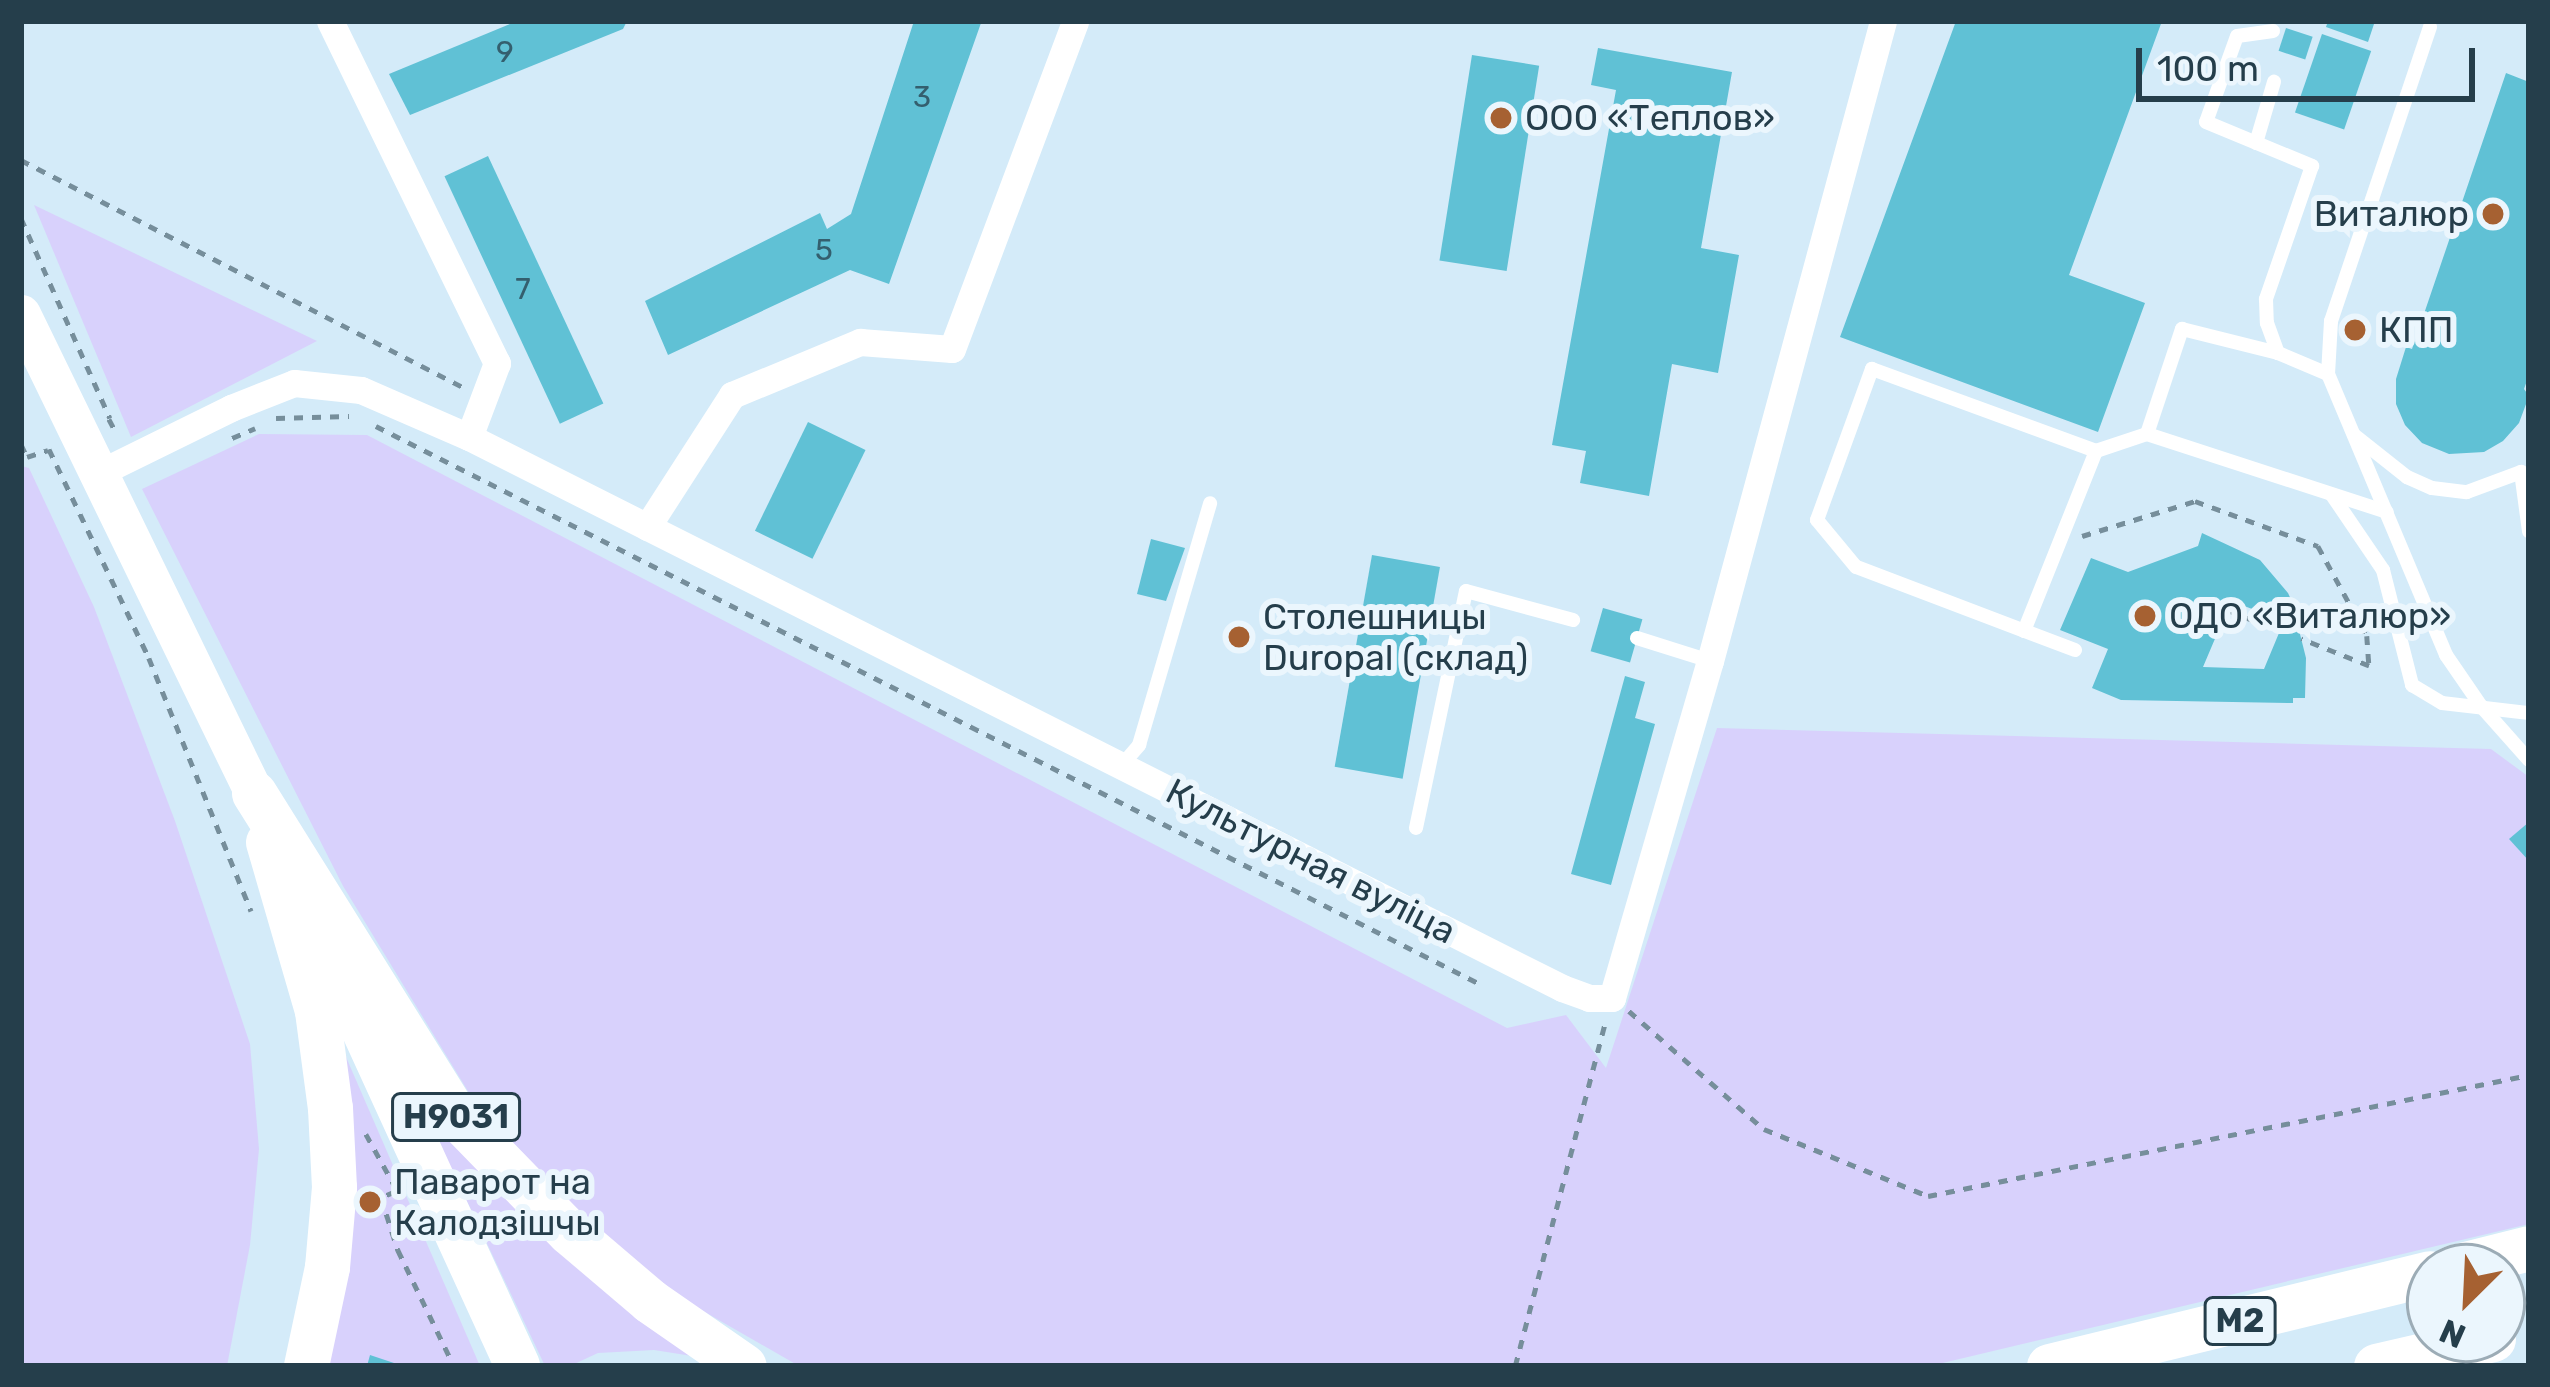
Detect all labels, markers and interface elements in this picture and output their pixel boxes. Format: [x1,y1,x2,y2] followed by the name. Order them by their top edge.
[2142,24,2481,98] scale bar
[496,34,514,70] house number: 9
[2157,47,2259,90] text: 100 m
[913,79,931,115] house number: 3
[1525,96,1775,140] place label: ООО «Теплов»
[1488,105,1514,131] marker: ООО «Теплов»
[2314,192,2469,236] place label: Виталюр
[2480,201,2506,227] marker: Виталюр
[815,232,833,268] house number: 5
[515,271,531,307] house number: 7
[2379,308,2453,352] place label: КПП
[2342,317,2368,343] marker: КПП
[1263,594,1527,679] place label: Столешницы Duropal (склад)
[2169,594,2451,638] place label: ОДО «Виталюр»
[2132,603,2158,629] marker: ОДО «Виталюр»
[1226,624,1252,650] marker: Столешницы Duropal (склад)
[1159,769,1463,953] street label: Культурная вуліца
[390,1090,522,1144] road number: Н9031
[394,1159,601,1244] place label: Паварот на Калодзішчы
[357,1189,383,1215] marker: Паварот на Калодзішчы
[2406,1243,2526,1363] north arrow
[2201,1294,2279,1348] road number: М2
[2434,1311,2471,1356] text: N

